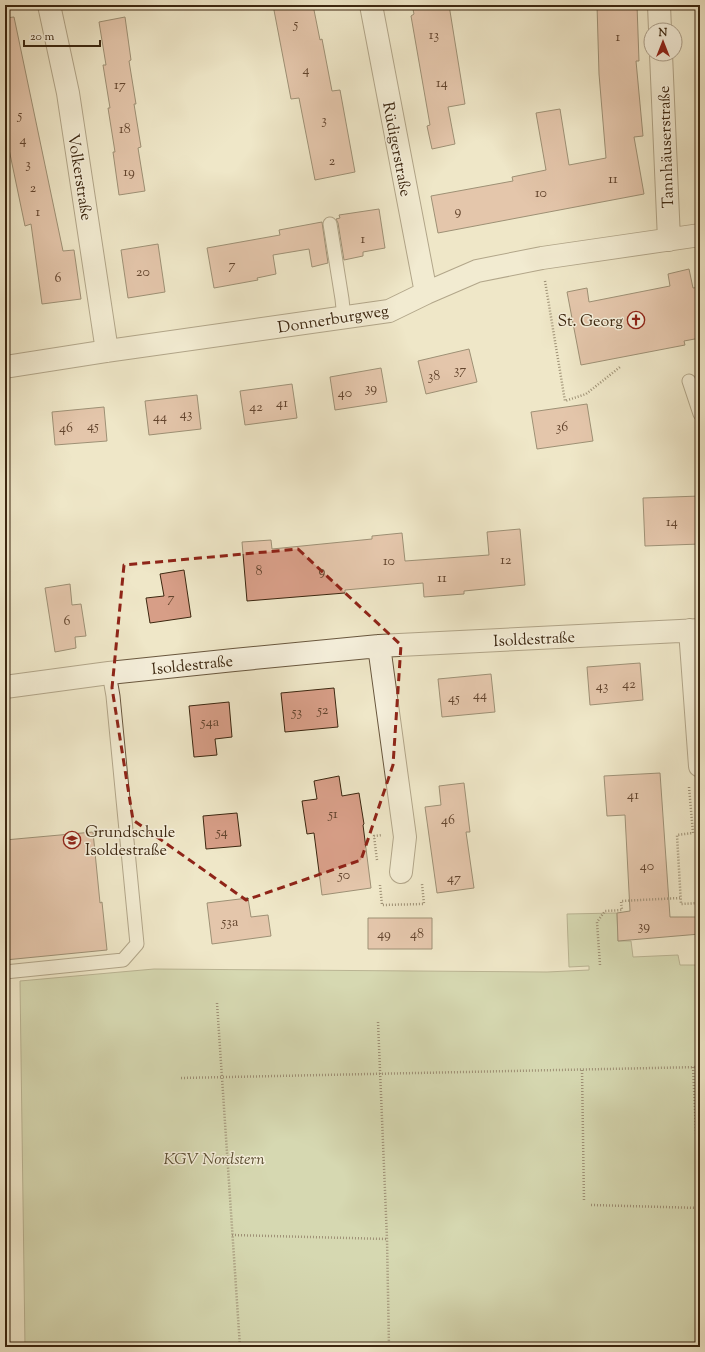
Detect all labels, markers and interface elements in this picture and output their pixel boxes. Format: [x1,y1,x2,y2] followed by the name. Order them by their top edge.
[293,15,299,35] house number: 5
[24,22,100,48] scale bar
[643,22,683,62] north arrow
[658,25,668,41] text: N
[429,26,440,46] house number: 13
[30,28,55,46] text: 20 m
[616,28,621,48] house number: 1
[302,61,310,81] house number: 4
[436,74,448,94] house number: 14
[114,76,126,96] house number: 17
[654,85,681,209] street label: Tannhäuserstraße
[375,100,416,199] street label: Rüdigerstraße
[17,106,23,126] house number: 5
[321,111,327,131] house number: 3
[119,120,131,140] house number: 18
[19,131,27,151] house number: 4
[60,132,97,222] street label: Volkerstraße
[329,152,336,172] house number: 2
[25,155,31,175] house number: 3
[123,163,135,183] house number: 19
[608,170,618,190] house number: 11
[30,179,37,199] house number: 2
[535,184,547,204] house number: 10
[455,202,462,222] house number: 9
[36,203,41,223] house number: 1
[361,230,366,250] house number: 1
[228,256,236,276] house number: 7
[136,263,150,283] house number: 20
[55,269,62,289] house number: 6
[276,300,391,341] street label: Donnerburgweg
[626,310,646,330] church icon: St. Georg
[557,311,623,334] place label: St. Georg
[454,361,466,381] house number: 37
[428,367,440,387] house number: 38
[365,379,377,399] house number: 39
[338,384,352,404] house number: 40
[276,394,288,414] house number: 41
[249,398,263,418] house number: 42
[180,405,193,425] house number: 43
[153,408,167,428] house number: 44
[87,417,99,437] house number: 45
[556,418,568,438] house number: 36
[59,419,73,439] house number: 46
[666,513,678,533] house number: 14
[500,551,512,571] house number: 12
[383,552,395,572] house number: 10
[256,562,263,582] house number: 8
[319,562,326,582] house number: 9
[437,569,447,589] house number: 11
[167,589,175,609] house number: 7
[64,612,71,632] house number: 6
[493,627,576,654] street label: Isoldestraße
[150,651,234,682] street label: Isoldestraße
[622,675,636,695] house number: 42
[596,677,609,697] house number: 43
[473,686,487,706] house number: 44
[448,689,460,709] house number: 45
[316,701,329,721] house number: 52
[291,703,303,723] house number: 53
[200,713,220,733] house number: 54a
[627,786,639,806] house number: 41
[327,805,338,825] house number: 51
[441,811,455,831] house number: 46
[85,822,175,863] place label: Grundschule Isoldestraße
[215,823,228,843] house number: 54
[62,830,82,850] school or university icon: Grundschule Isoldestraße
[640,857,654,877] house number: 40
[337,866,350,886] house number: 50
[447,869,461,889] house number: 47
[221,913,239,933] house number: 53a
[638,917,650,937] house number: 39
[377,925,391,945] house number: 49
[410,925,424,945] house number: 48
[163,1149,265,1172] park label: KGV Nordstern

